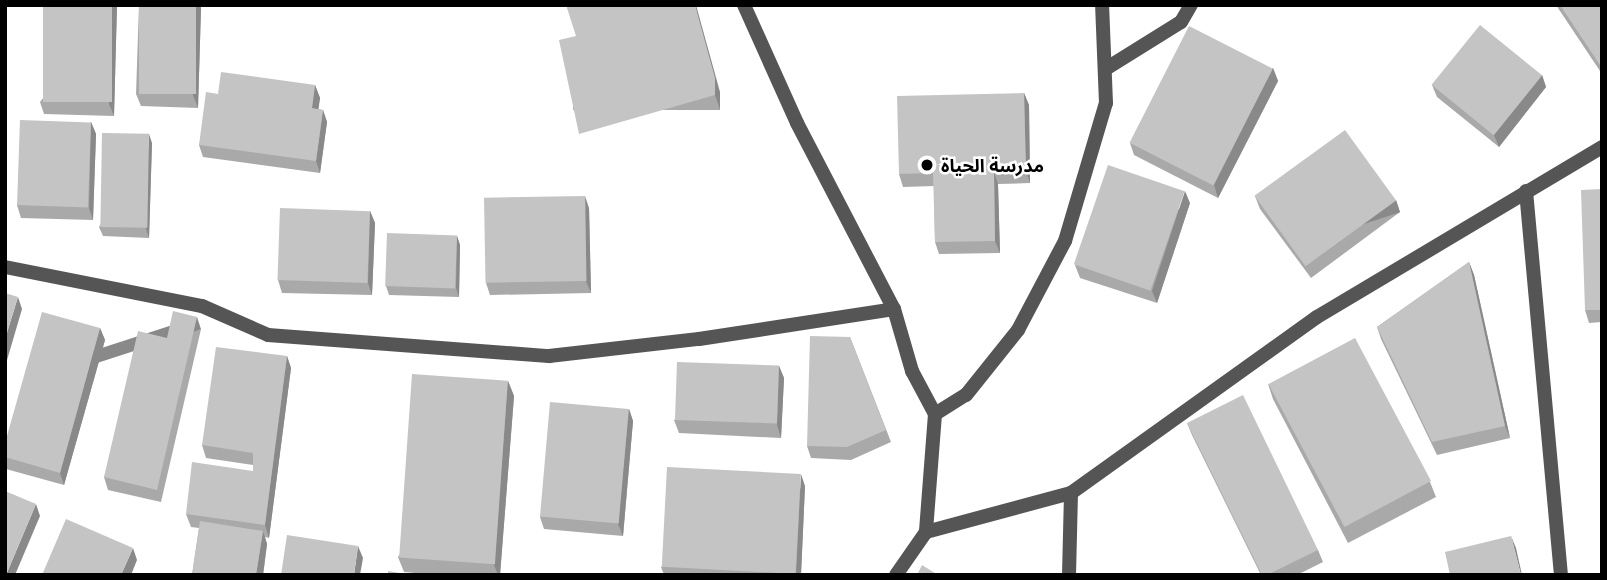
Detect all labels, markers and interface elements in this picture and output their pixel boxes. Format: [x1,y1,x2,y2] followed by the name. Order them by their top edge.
[941,154,1044,176] place label: مدرسة الحياة
[919,157,935,173] marker: مدرسة الحياة

